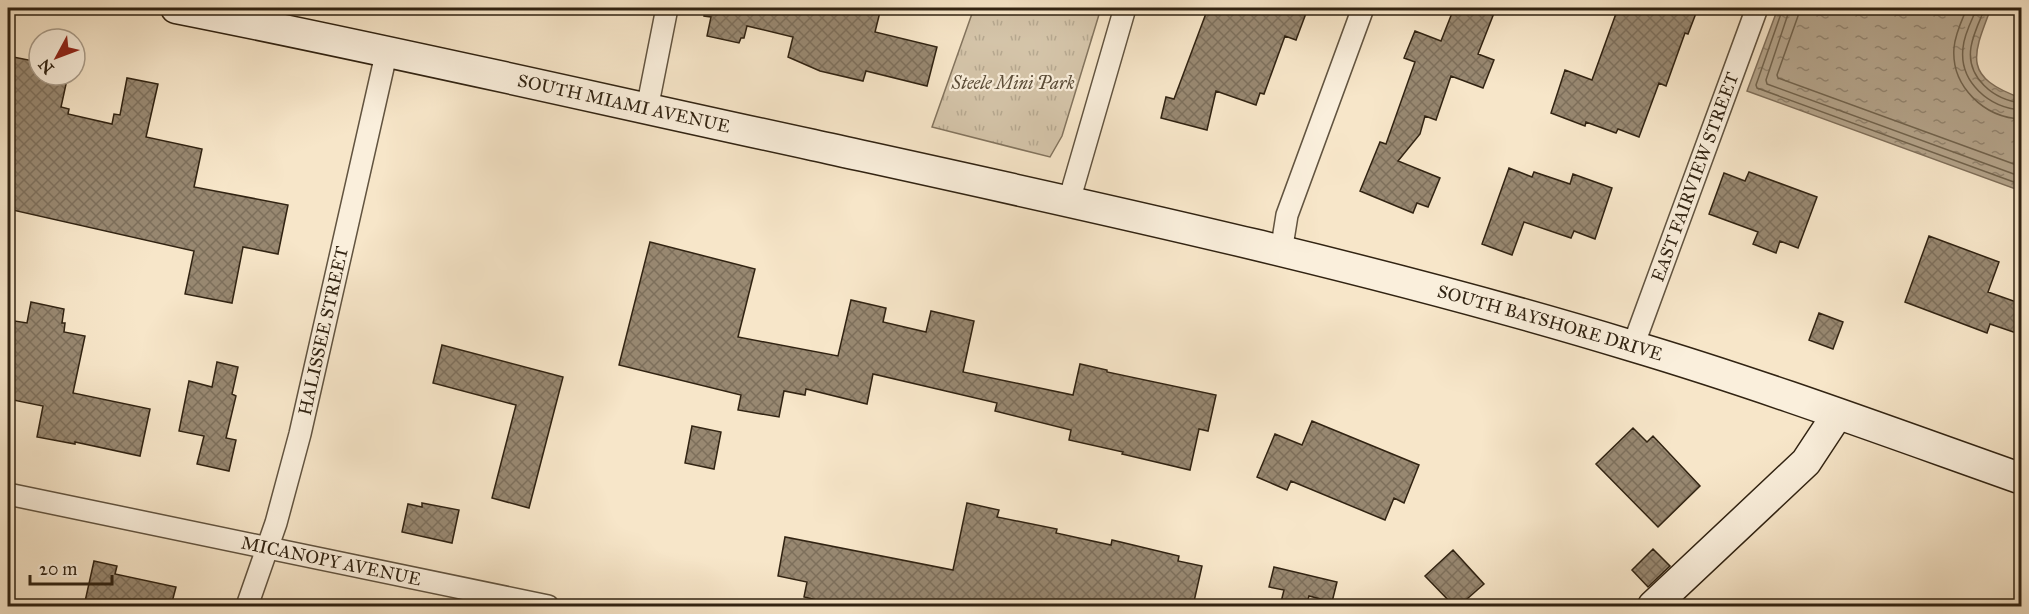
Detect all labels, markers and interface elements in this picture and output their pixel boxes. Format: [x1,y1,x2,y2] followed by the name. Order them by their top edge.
[27,27,87,87] north arrow
[34,55,58,78] text: N
[515,69,732,138] street label: SOUTH MIAMI AVENUE
[1647,69,1743,285] street label: EAST FAIRVIEW STREET
[951,72,1074,94] park label: Steele Mini Park
[294,244,353,417] street label: HALISSEE STREET
[1435,280,1666,366] street label: SOUTH BAYSHORE DRIVE
[239,532,423,590] street label: MICANOPY AVENUE
[30,548,112,586] scale bar
[39,558,77,580] text: 20 m

